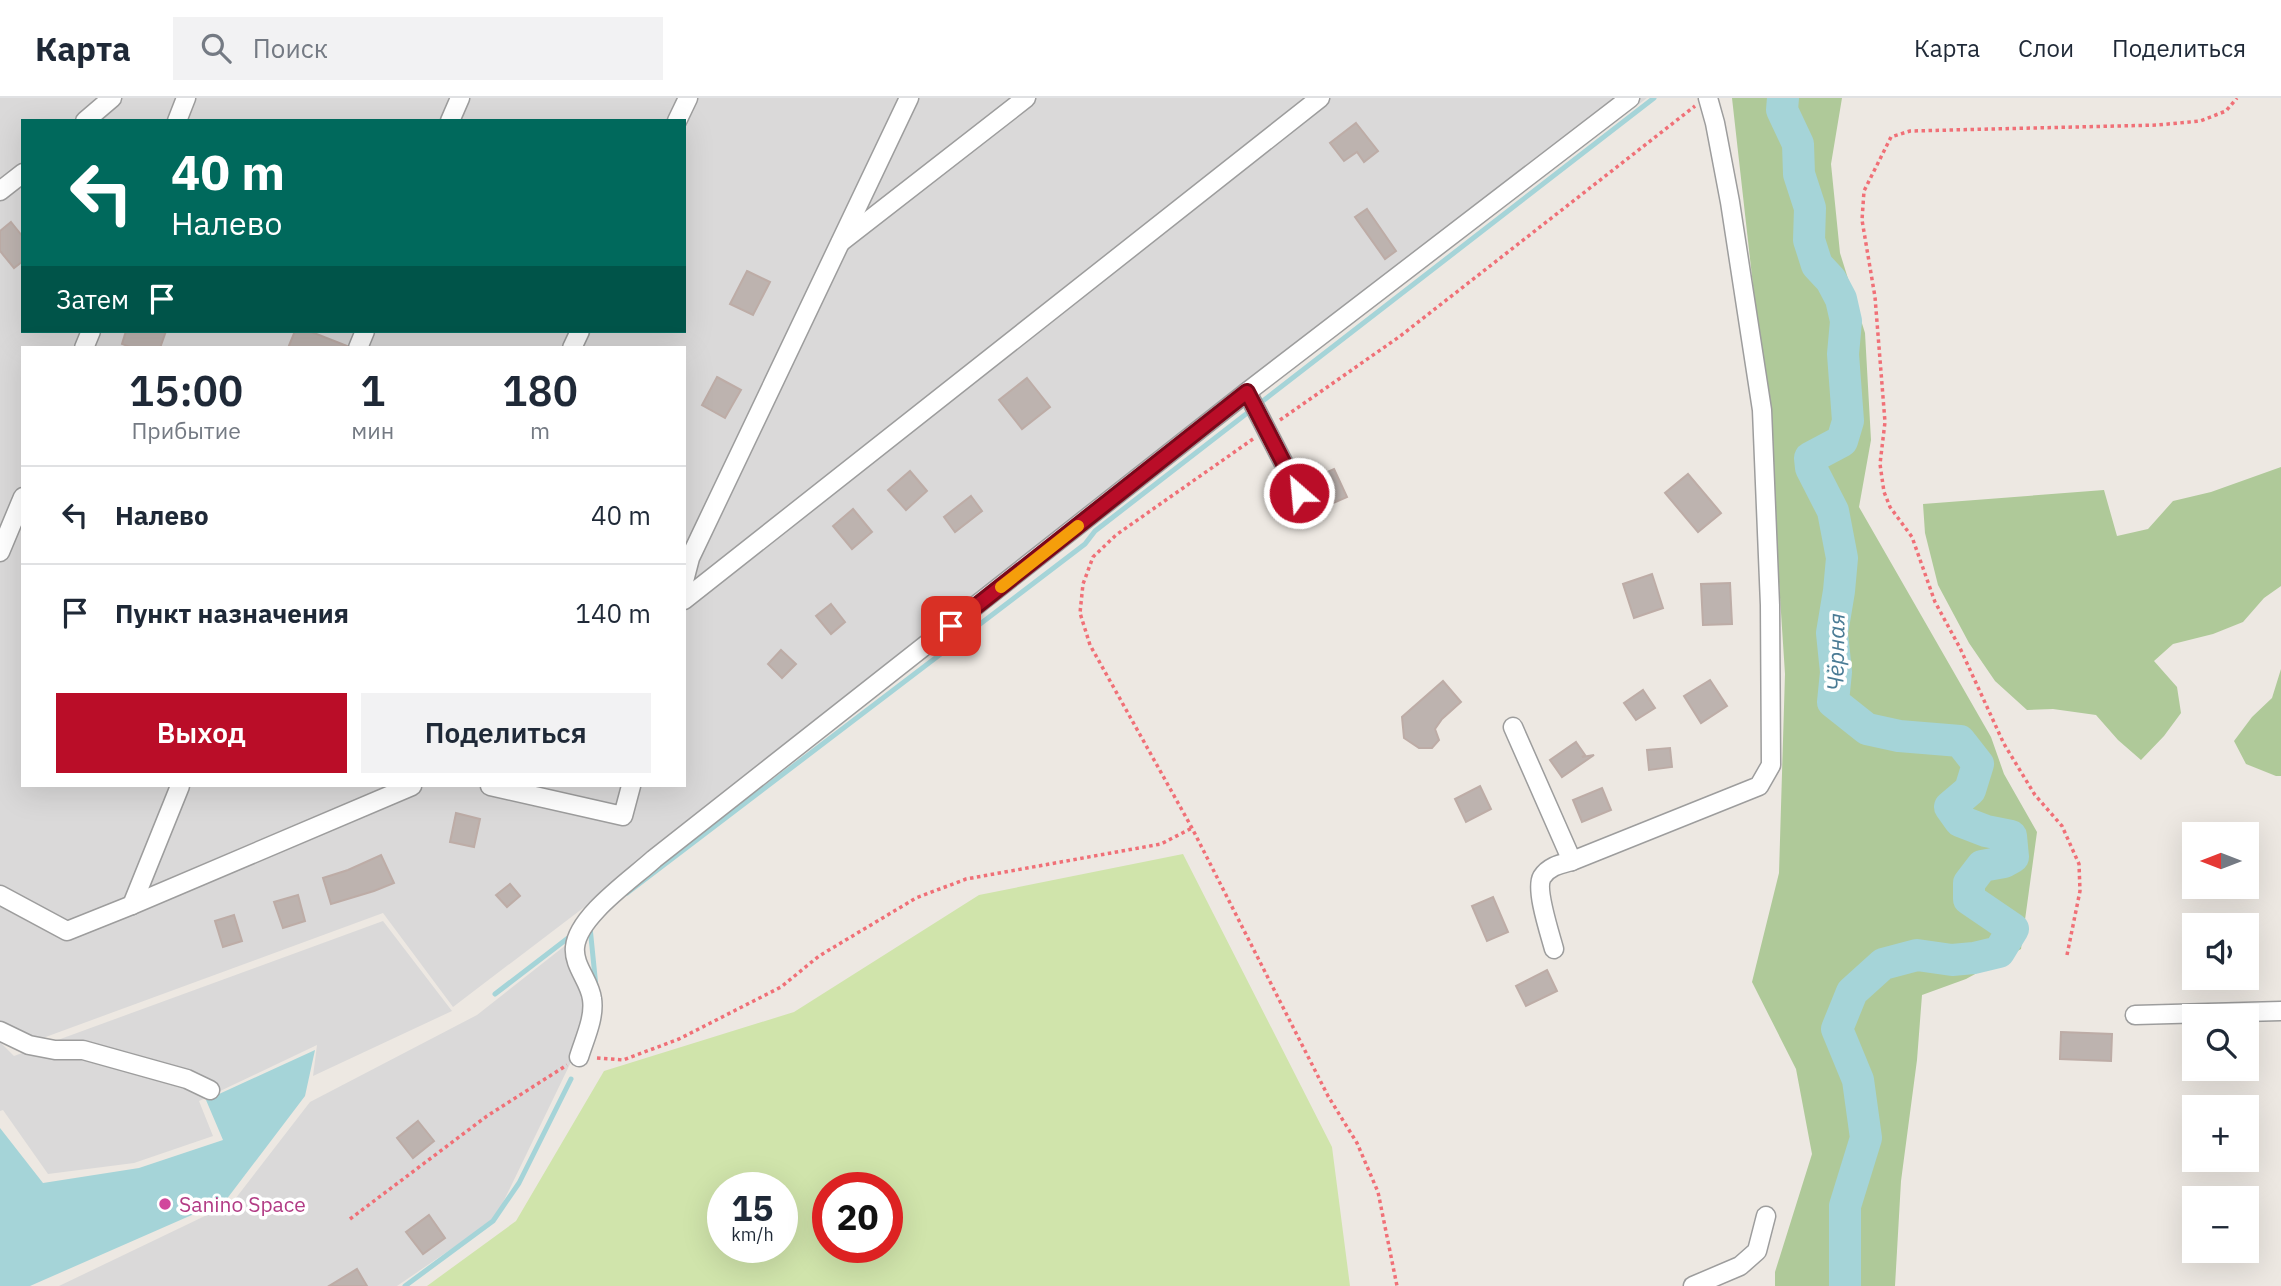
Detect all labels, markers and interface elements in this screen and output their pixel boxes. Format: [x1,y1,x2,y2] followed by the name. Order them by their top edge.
[173,17,663,80] search box
[35,27,131,70] text: Карта
[197,29,235,67] icon: search
[253,31,328,65] text: Поиск
[1914,32,1980,64] text: Карта
[2018,32,2074,64] text: Слои
[2112,32,2246,64] text: Поделиться
[171,140,285,203] text: 40 m
[56,147,147,238] icon: left
[171,202,282,244] text: Налево
[143,280,181,318] icon: arrive
[56,282,129,316] text: Затем
[129,363,243,418] text: 15:00
[360,363,385,418] text: 1
[502,363,578,418] text: 180
[131,415,241,445] text: Прибытие
[351,415,394,445] text: мин
[530,415,550,445] text: m
[1262,456,1336,530] position arrow
[56,496,94,534] icon: left
[115,498,209,532] text: Налево
[591,498,651,532] text: 40 m
[56,594,94,632] icon: arrive
[115,596,349,630] text: Пункт назначения
[575,596,651,630] text: 140 m
[921,596,981,656] pin
[932,607,970,645] icon: arrive
[1819,613,1851,691] water label: Чёрная
[56,693,347,773] button: Выход
[361,693,651,773] button: Поделиться
[2182,822,2259,900] north arrow
[2182,822,2259,1263] map controls
[2182,913,2259,990] button: sound
[2182,1004,2259,1081] button: search
[2182,1095,2259,1172] button: +
[812,1172,903,1263] speed limit sign: 20
[731,1185,774,1231] text: 15
[2182,1186,2259,1263] button: −
[179,1190,306,1218] place label: Sanino Space
[157,1196,173,1212] marker: Sanino Space
[731,1223,774,1246] text: km/h

